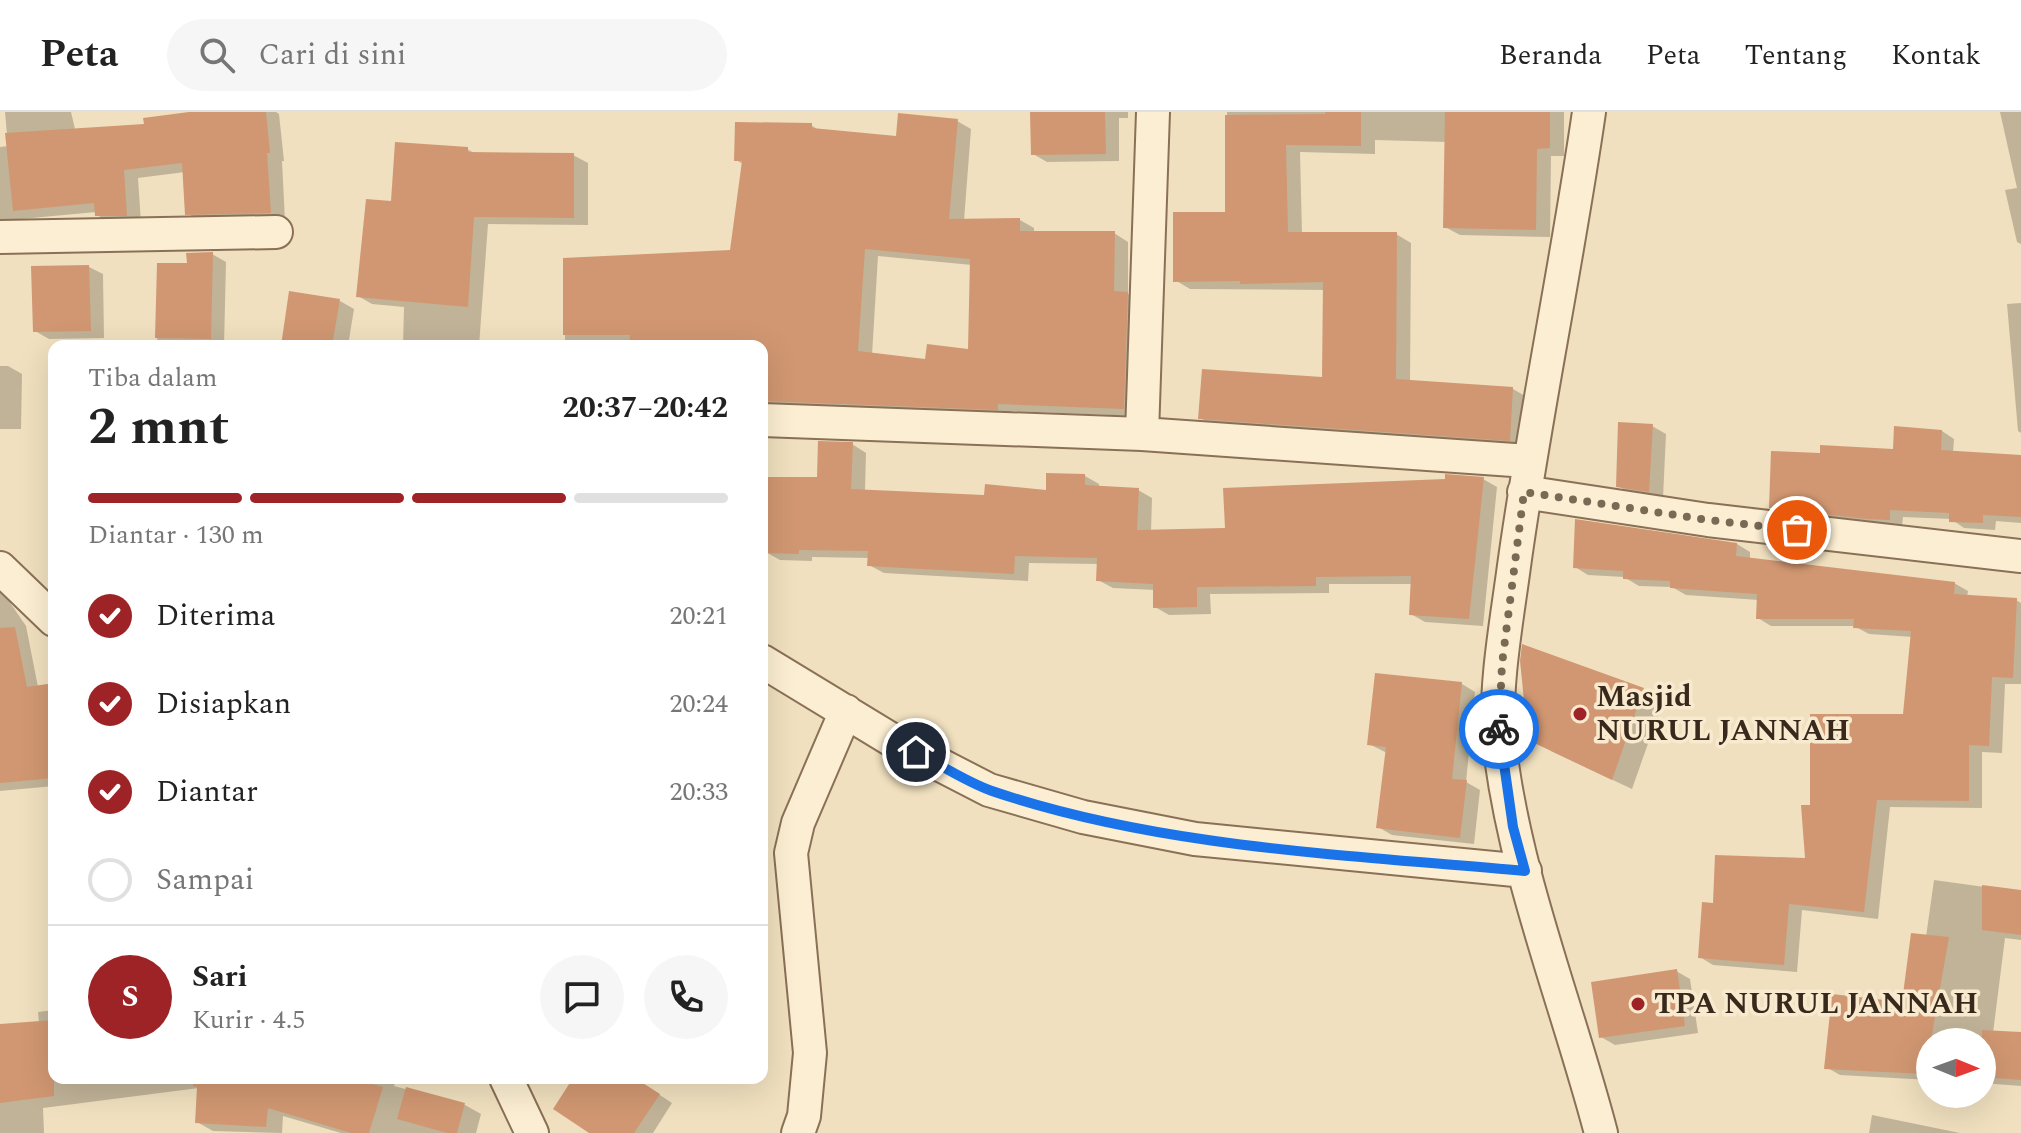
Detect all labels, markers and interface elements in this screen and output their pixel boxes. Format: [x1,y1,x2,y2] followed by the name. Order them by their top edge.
[167,19,727,91] search box
[40,26,119,84] text: Peta
[259,32,407,78] text: Cari di sini
[195,33,239,77] icon: search
[1499,34,1602,77] text: Beranda
[1646,34,1701,77] text: Peta
[1745,34,1847,77] text: Tentang
[1891,34,1981,77] text: Kontak
[88,358,217,398] text: Tiba dalam
[562,385,728,431] text: 20:37–20:42
[88,388,229,467] text: 2 mnt
[1763,496,1831,564] pin
[1775,508,1819,552] icon: bag
[88,515,264,555] text: Diantar · 130 m
[156,593,275,639] text: Diterima
[88,594,132,638] icon: check
[669,596,728,636] text: 20:21
[1596,674,1850,754] place label: Masjid NURUL JANNAH
[156,681,291,727] text: Disiapkan
[88,682,132,726] icon: check
[669,684,728,724] text: 20:24
[1459,689,1539,769] courier
[1571,705,1589,723] marker: Masjid NURUL JANNAH
[1477,707,1521,751] icon: bike
[882,718,950,786] pin
[894,730,938,774] icon: home
[156,769,258,815] text: Diantar
[88,770,132,814] icon: check
[669,772,728,812] text: 20:33
[156,857,254,903] text: Sampai
[192,954,248,1000] text: Sari
[540,955,624,1039] button: chat
[644,955,728,1039] button: phone
[121,974,139,1020] text: S
[1654,981,1978,1027] place label: TPA NURUL JANNAH
[1629,995,1647,1013] marker: TPA NURUL JANNAH
[192,1000,305,1040] text: Kurir · 4.5
[1916,1028,1996,1108] north arrow
[1916,1028,1996,1108] map controls

